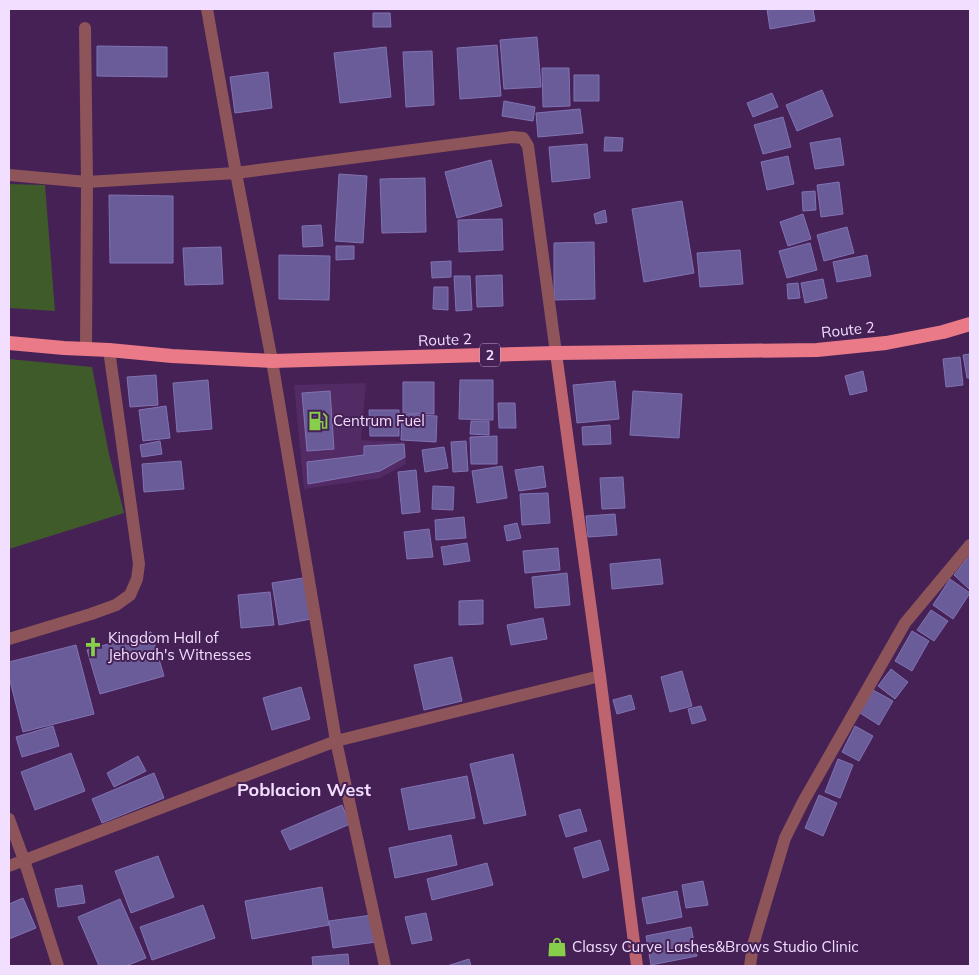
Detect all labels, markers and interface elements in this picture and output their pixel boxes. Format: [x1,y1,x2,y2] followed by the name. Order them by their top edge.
[820,317,876,342] street label: Route 2
[418,329,472,350] street label: Route 2
[480,344,500,366] road number: 2
[307,410,329,432] fuel station icon: Centrum Fuel
[333,411,425,430] place label: Centrum Fuel
[108,628,252,664] place label: Kingdom Hall of Jehovah's Witnesses
[82,636,104,658] church icon: Kingdom Hall of Jehovah's Witnesses
[237,778,371,801] district label: Poblacion West
[546,936,568,958] shop icon: Classy Curve Lashes&Brows Studio Clinic
[572,937,859,956] place label: Classy Curve Lashes&Brows Studio Clinic

